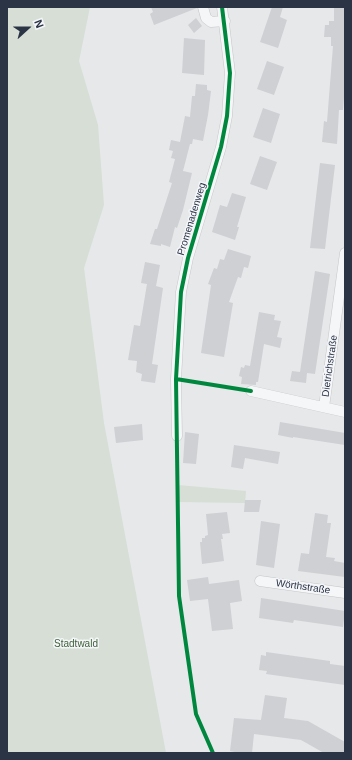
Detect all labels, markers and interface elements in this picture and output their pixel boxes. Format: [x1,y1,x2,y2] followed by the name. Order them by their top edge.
[8,8,48,48] north arrow
[32,18,46,30] text: N
[175,181,209,257] street label: Promenadenweg
[320,334,340,398] street label: Dietrichstraße
[275,577,331,597] street label: Wörthstraße
[54,638,98,650] park label: Stadtwald

